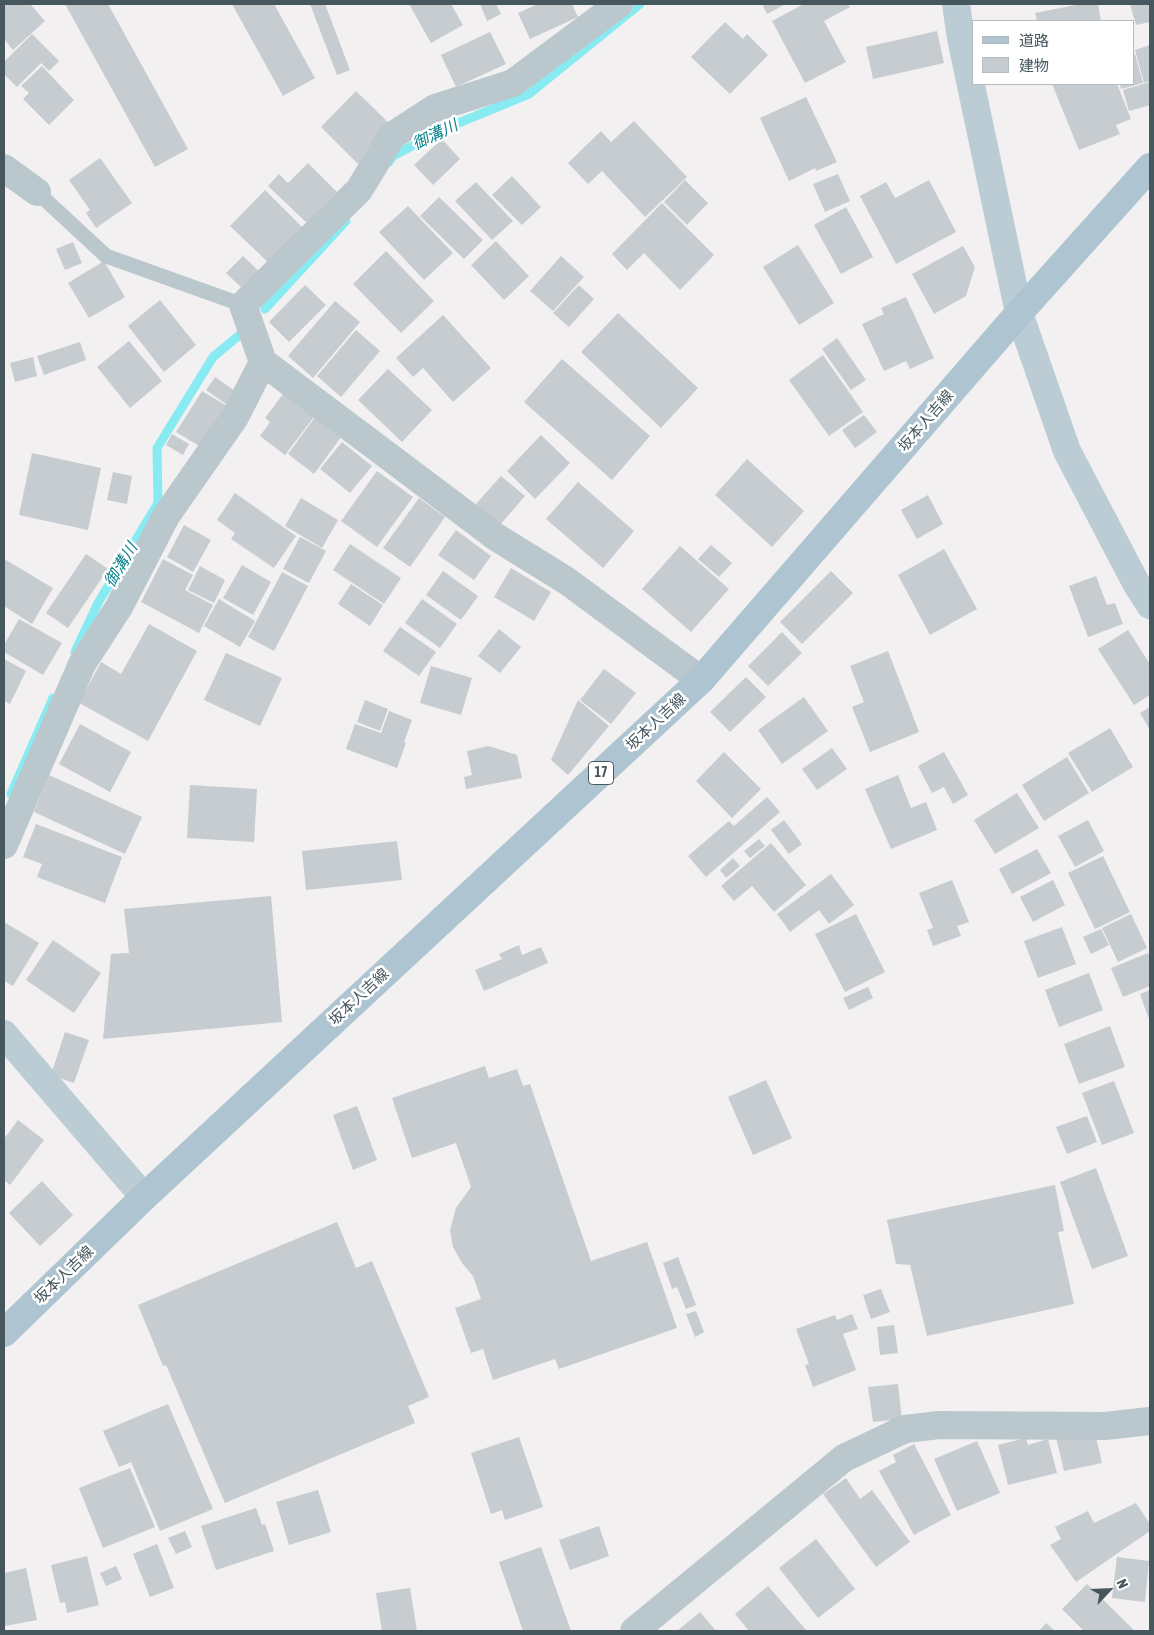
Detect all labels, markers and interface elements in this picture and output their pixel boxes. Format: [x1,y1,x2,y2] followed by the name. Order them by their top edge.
[972,20,1134,85] legend
[1019,32,1049,49] text: 道路
[1019,57,1049,74] text: 建物
[409,116,461,154] water label: 御溝川
[895,387,957,455] street label: 坂本人吉線
[100,539,142,591] water label: 御溝川
[622,690,690,754] street label: 坂本人吉線
[588,761,614,784] road number: 17
[325,965,393,1029] street label: 坂本人吉線
[31,1242,97,1308] street label: 坂本人吉線
[1084,1565,1134,1615] north arrow
[1114,1577,1132,1591] text: N

